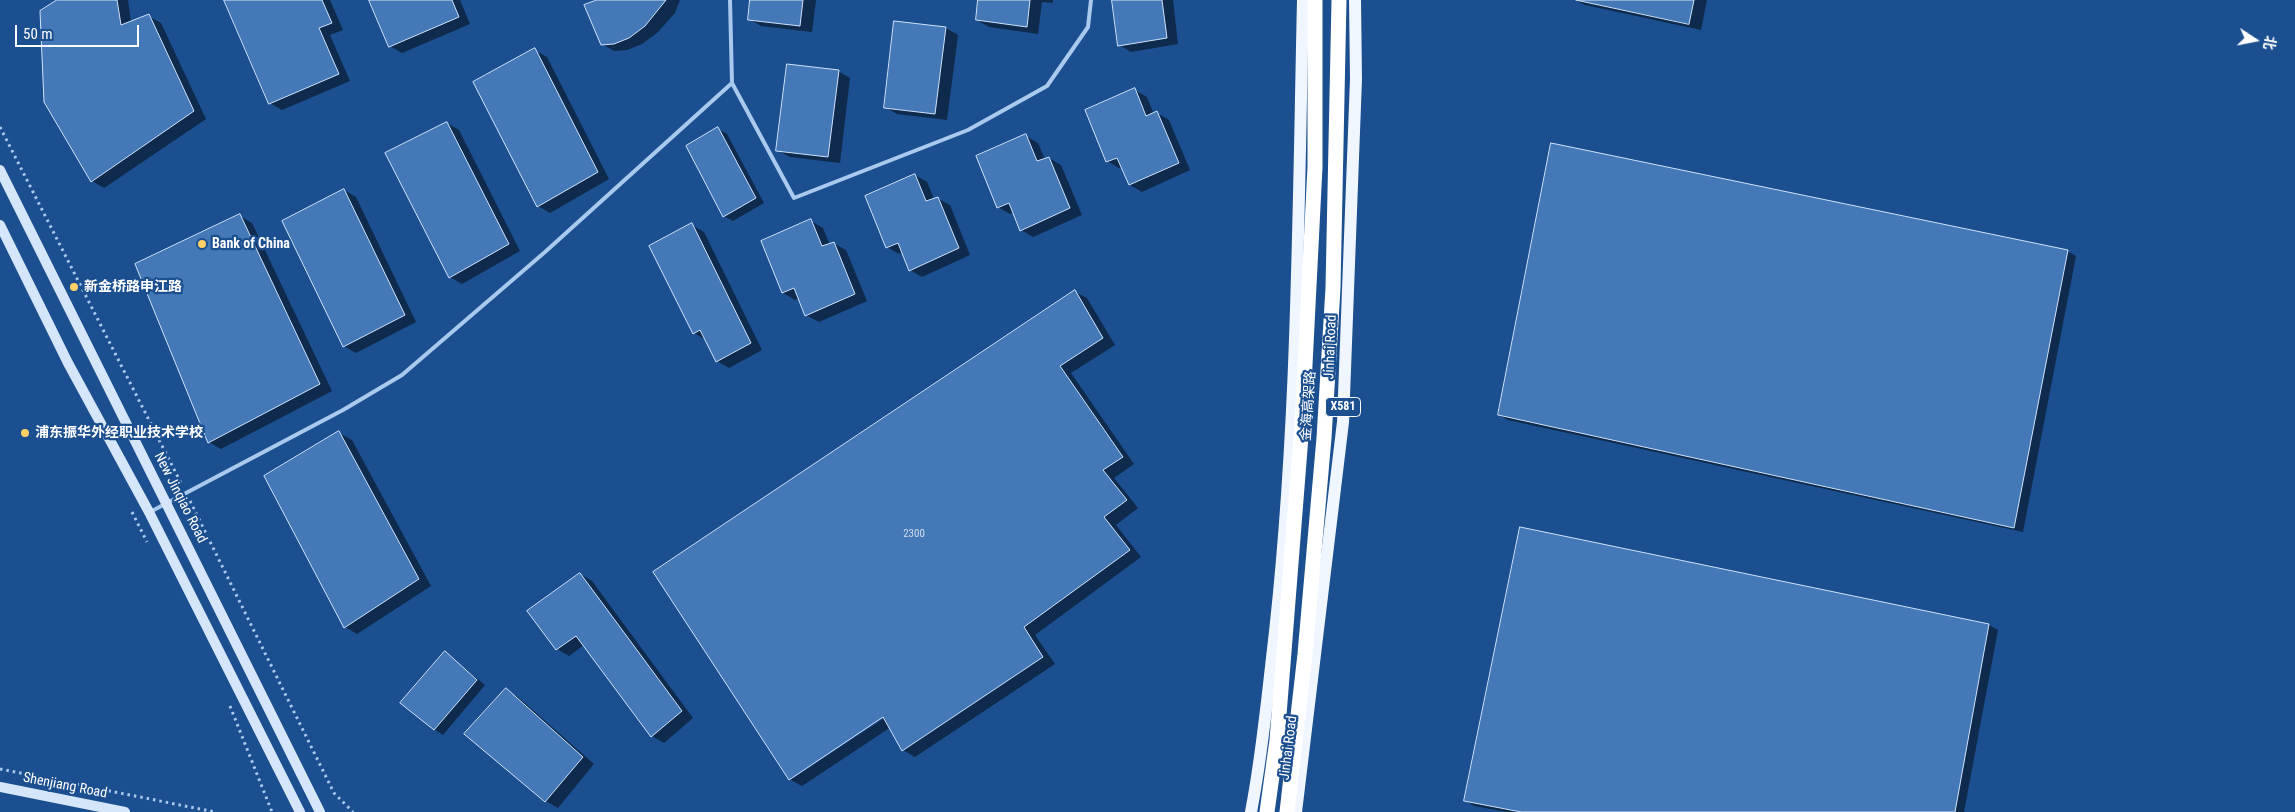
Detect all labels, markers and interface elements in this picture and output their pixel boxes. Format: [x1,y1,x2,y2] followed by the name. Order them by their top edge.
[18,15,141,47] scale bar
[2230,15,2280,65] north arrow
[23,25,53,43] text: 50 m
[2261,34,2279,51] text: 北
[212,236,290,252] place label: Bank of China
[196,238,208,250] marker: Bank of China
[84,279,182,295] place label: 新金桥路申江路
[68,281,80,293] marker: 新金桥路申江路
[1321,314,1341,380] street label: Jinhai Road
[1298,370,1320,442] street label: 金海高架路
[1326,398,1360,417] road number: X581
[35,425,203,441] place label: 浦东振华外经职业技术学校
[19,427,31,439] marker: 浦东振华外经职业技术学校
[150,450,210,546] street label: New Jinqiao Road
[903,527,925,541] house number: 2300
[1277,715,1301,781] street label: Jinhai Road
[21,770,109,802] street label: Shenjiang Road

